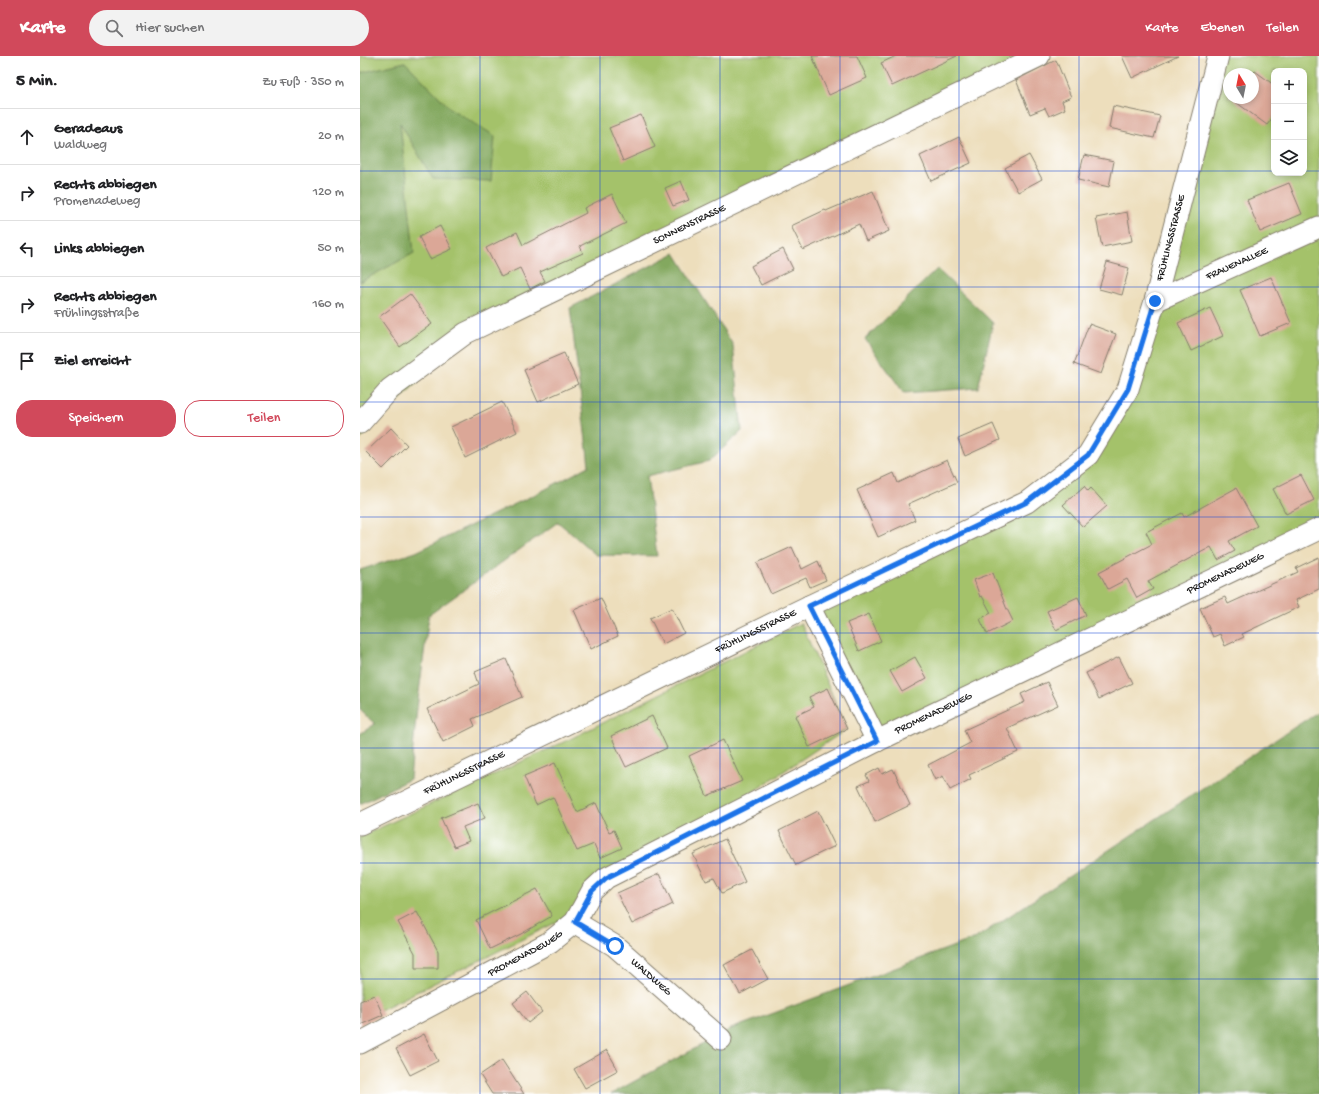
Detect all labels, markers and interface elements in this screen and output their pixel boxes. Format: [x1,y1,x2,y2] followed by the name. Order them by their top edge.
[89,10,369,46] search box
[20,17,65,40] text: Karte
[103,17,125,39] icon: search
[135,19,204,37] text: Hier suchen
[1145,20,1179,37] text: Karte
[1201,20,1244,37] text: Ebenen
[1266,20,1299,37] text: Teilen
[1223,68,1259,104] north arrow
[1271,68,1307,176] map controls
[1271,68,1307,104] button: +
[16,72,58,92] text: 5 Min.
[262,75,344,90] text: Zu Fuß · 350 m
[1271,104,1307,140] button: −
[54,120,122,138] text: Geradeaus
[16,126,38,148] icon: ahead
[318,129,344,144] text: 20 m
[54,138,107,153] text: Waldweg
[1271,140,1307,176] button: layers
[54,176,157,194] text: Rechts abbiegen
[16,182,38,204] icon: right
[313,185,344,200] text: 120 m
[1154,192,1188,283] street label: FRÜHLINGSSTRASSE
[54,194,140,209] text: Promenadeweg
[651,202,729,248] street label: SONNENSTRASSE
[16,238,38,260] icon: left
[54,240,144,258] text: Links abbiegen
[317,241,344,256] text: 50 m
[1203,244,1271,284] street label: FRAUENALLEE
[54,288,157,306] text: Rechts abbiegen
[1146,292,1164,310] route end
[16,294,38,316] icon: right
[312,297,344,312] text: 160 m
[54,306,139,321] text: Frühlingsstraße
[16,350,38,372] icon: arrive
[54,352,130,370] text: Ziel erreicht
[16,400,176,437] button: Speichern
[184,400,344,437] button: Teilen
[1184,550,1267,598] street label: PROMENADEWEG
[712,607,799,657] street label: FRÜHLINGSSTRASSE
[892,690,975,738] street label: PROMENADEWEG
[421,748,508,799] street label: FRÜHLINGSSTRASSE
[485,927,566,980] street label: PROMENADEWEG
[606,937,624,955] route start
[628,956,674,999] street label: WALDWEG

